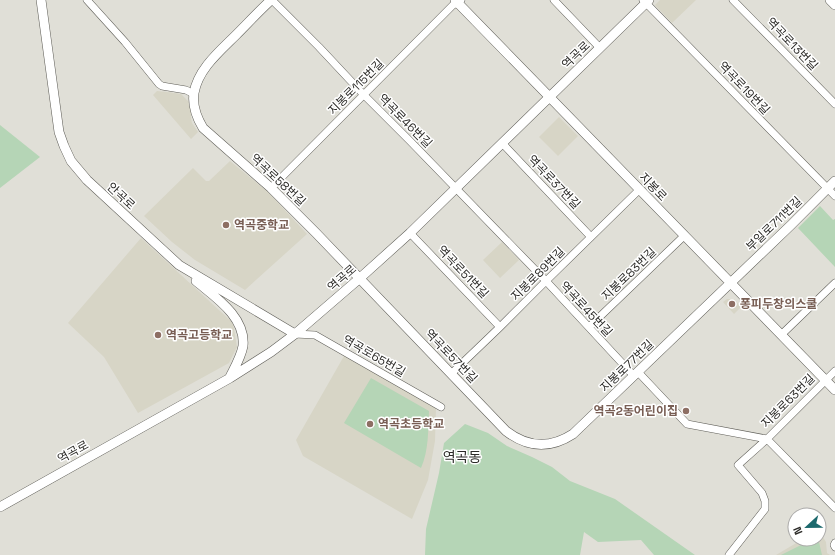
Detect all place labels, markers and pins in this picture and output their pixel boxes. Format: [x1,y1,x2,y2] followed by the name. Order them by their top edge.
[234,217,289,233] place label: 역곡중학교
[221,220,231,230] marker: 역곡중학교
[740,296,817,312] place label: 퐁피두창의스쿨
[727,299,737,309] marker: 퐁피두창의스쿨
[166,327,232,343] place label: 역곡고등학교
[153,330,163,340] marker: 역곡고등학교
[594,403,678,419] place label: 역곡2동어린이집
[681,406,691,416] marker: 역곡2동어린이집
[378,416,444,432] place label: 역곡초등학교
[365,419,375,429] marker: 역곡초등학교

